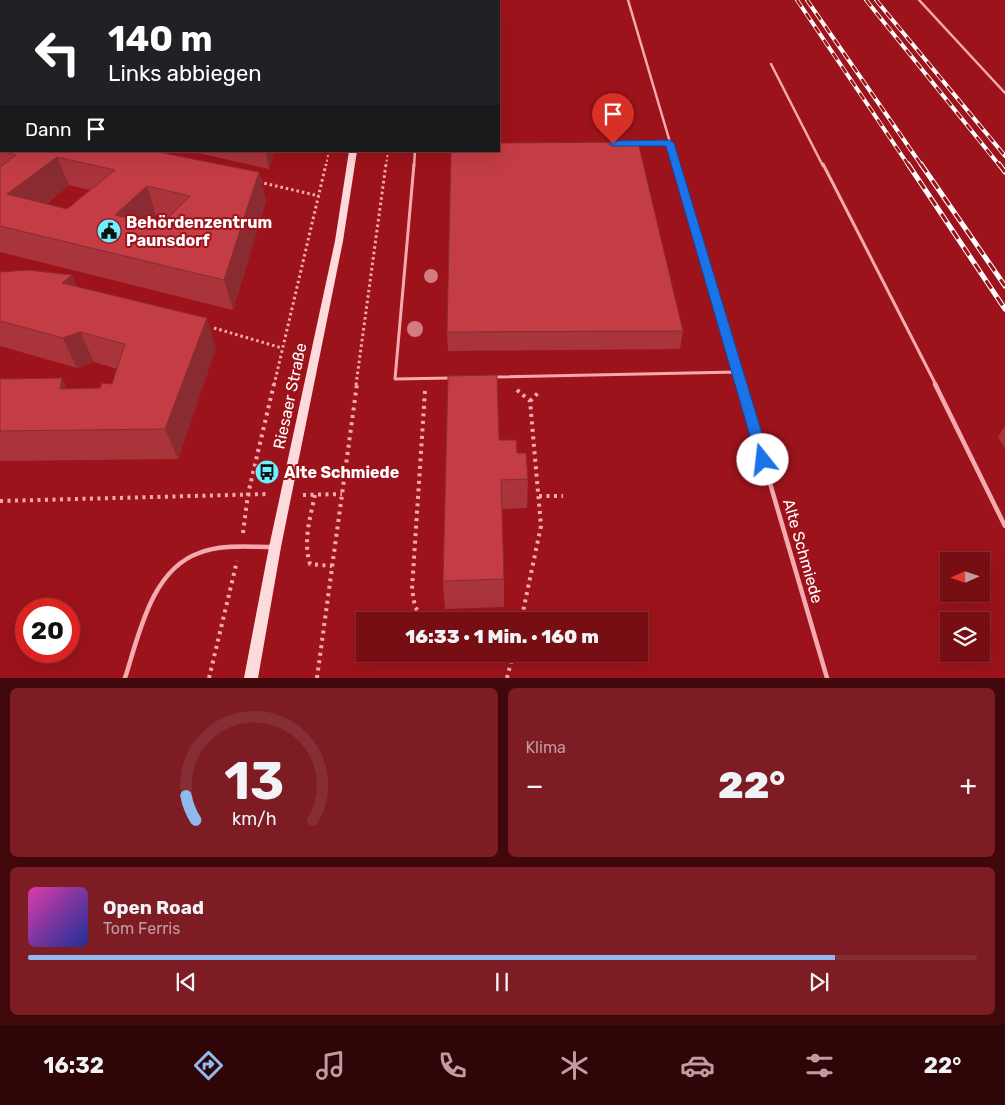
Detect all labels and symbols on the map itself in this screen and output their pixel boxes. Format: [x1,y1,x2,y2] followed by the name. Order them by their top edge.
[592,93,634,144] pin
[126,213,272,250] place label: Behördenzentrum Paunsdorf
[96,218,122,244] public building icon: Behördenzentrum Paunsdorf
[269,341,311,451] street label: Riesaer Straße
[736,433,788,485] position arrow
[254,459,280,485] bus stop icon: Alte Schmiede
[284,463,399,482] place label: Alte Schmiede
[779,497,827,605] street label: Alte Schmiede
[940,552,990,602] north arrow
[15,598,80,663] speed limit sign: 20

